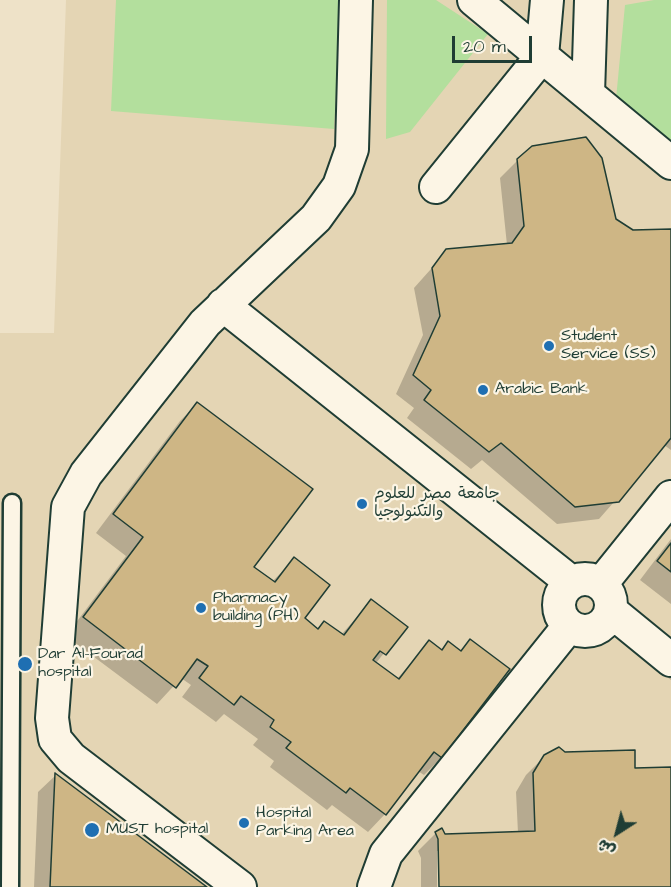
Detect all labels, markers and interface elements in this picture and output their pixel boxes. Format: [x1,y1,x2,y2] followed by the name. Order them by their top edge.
[455,24,534,62] scale bar
[463,34,506,59] text: 20 m
[561,327,656,365] place label: Student Service (SS)
[542,339,556,353] marker: Student Service (SS)
[495,380,588,400] place label: Arabic Bank
[476,383,490,397] marker: Arabic Bank
[374,485,500,523] place label: جامعة مصر للعلوم والتكنولوجيا
[355,497,369,511] marker: جامعة مصر للعلوم والتكنولوجيا
[213,589,299,627] place label: Pharmacy building (PH)
[194,601,208,615] marker: Pharmacy building (PH)
[38,645,143,683] place label: Dar Al-Fourad hospital
[16,655,34,673] marker: Dar Al-Fourad hospital
[587,803,647,863] north arrow
[256,804,354,842] place label: Hospital Parking Area
[237,816,251,830] marker: Hospital Parking Area
[106,820,208,840] place label: MUST hospital
[83,821,101,839] marker: MUST hospital
[593,833,620,862] text: ش

